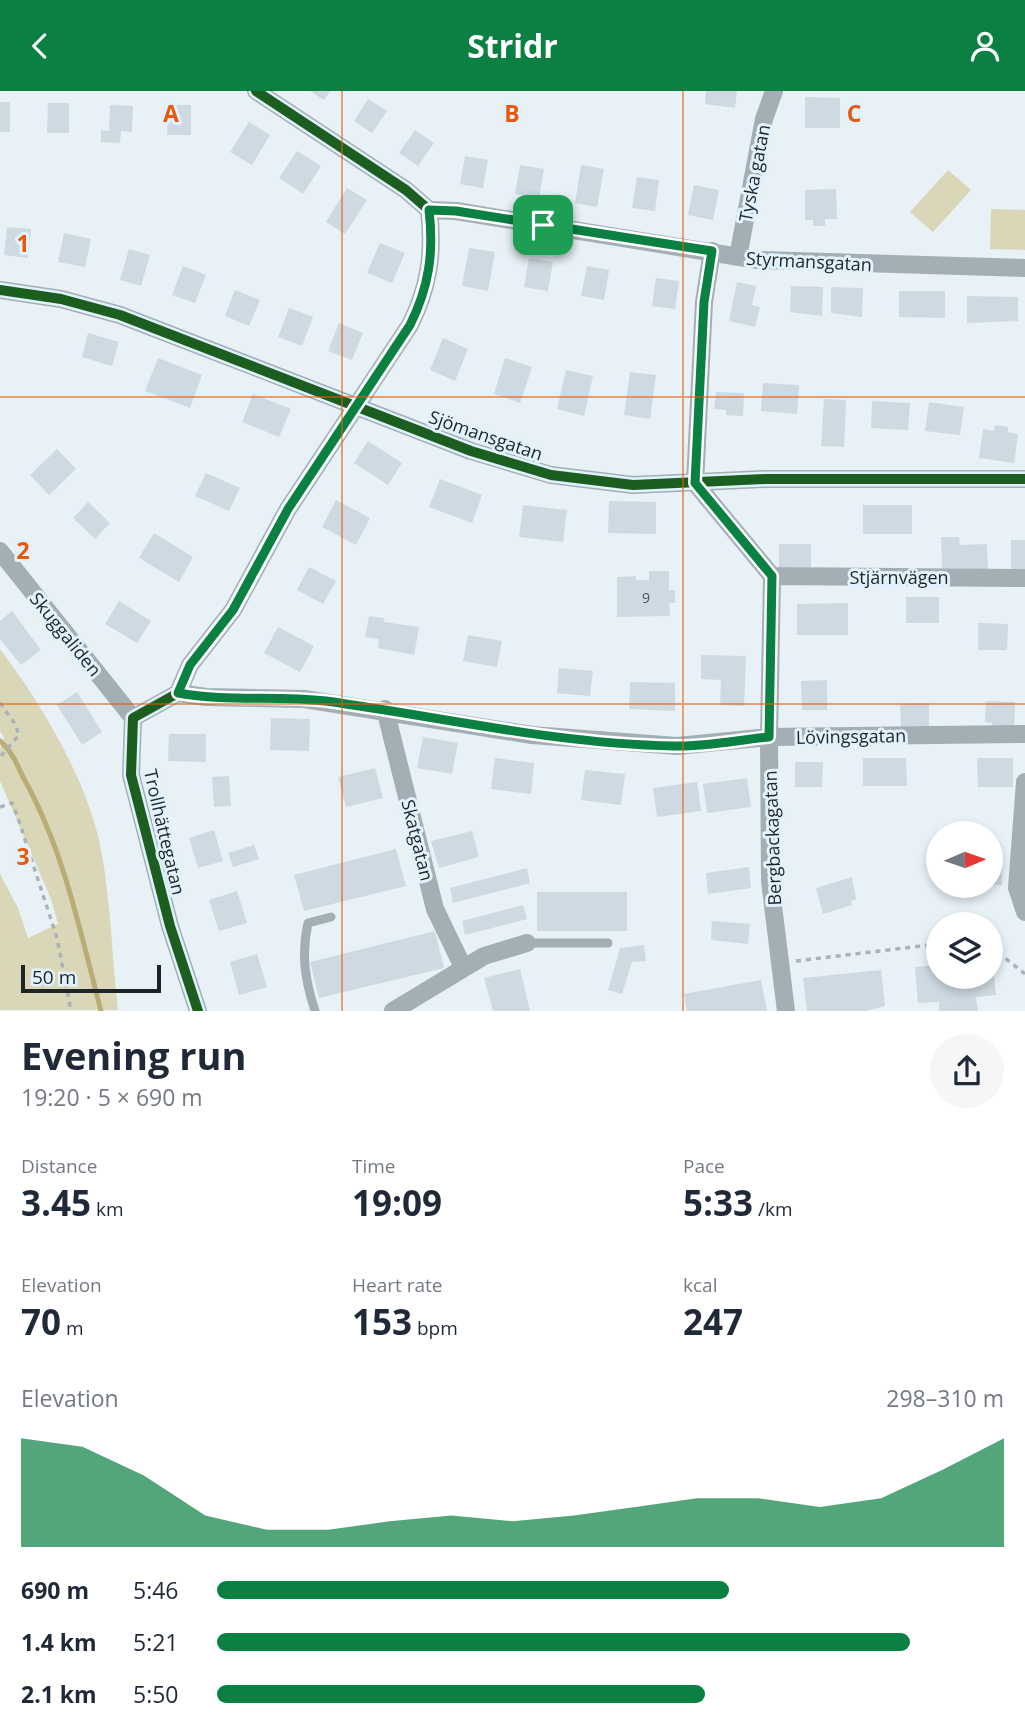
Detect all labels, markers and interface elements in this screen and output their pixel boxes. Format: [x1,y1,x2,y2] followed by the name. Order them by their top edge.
[467,24,558,67] text: Stridr
[21,27,59,65] icon: back
[966,27,1004,65] icon: person
[163,97,179,129] text: A
[504,97,520,129] text: B
[847,97,861,129] text: C
[733,122,775,224] street label: Tyska gatan
[513,195,573,255] pin
[524,206,562,244] icon: arrive
[16,227,30,259] text: 1
[745,246,873,276] street label: Styrmansgatan
[426,404,546,466] street label: Sjömansgatan
[16,534,30,566] text: 2
[849,565,949,589] street label: Stjärnvägen
[25,587,107,681] street label: Skuggaliden
[642,588,650,607] house number: 9
[796,723,906,749] street label: Lövingsgatan
[139,767,191,897] street label: Trollhättegatan
[758,770,786,906] street label: Bergbackagatan
[396,797,440,883] street label: Skatgatan
[926,821,1003,898] north arrow
[926,821,1003,989] map controls
[16,840,30,872] text: 3
[926,912,1003,989] button: layers
[21,961,161,993] scale bar
[32,964,76,990] text: 50 m
[21,1029,246,1081] text: Evening run
[930,1034,1004,1108] button: share
[21,1081,203,1113] text: 19:20 · 5 × 690 m
[21,1153,97,1179] text: Distance
[352,1153,396,1179] text: Time
[683,1153,725,1179] text: Pace
[21,1179,91,1226] text: 3.45
[352,1179,442,1226] text: 19:09
[683,1179,753,1226] text: 5:33
[91,1196,124,1222] text: km
[753,1196,793,1222] text: /km
[21,1272,102,1298] text: Elevation
[352,1272,442,1298] text: Heart rate
[683,1272,717,1298] text: kcal
[21,1298,61,1345] text: 70
[352,1298,412,1345] text: 153
[683,1298,743,1345] text: 247
[61,1315,84,1341] text: m
[412,1315,458,1341] text: bpm
[21,1382,119,1414] text: Elevation
[886,1382,1004,1414] text: 298–310 m
[21,1574,89,1606] text: 690 m
[133,1574,179,1606] text: 5:46
[21,1626,97,1658] text: 1.4 km
[133,1626,179,1658] text: 5:21
[21,1678,97,1710] text: 2.1 km
[133,1678,179,1710] text: 5:50

